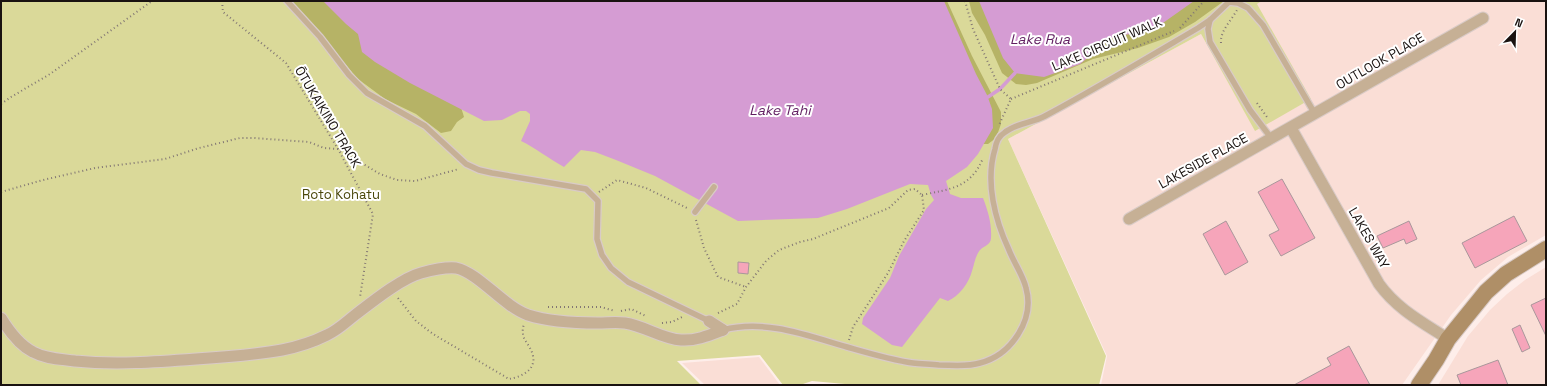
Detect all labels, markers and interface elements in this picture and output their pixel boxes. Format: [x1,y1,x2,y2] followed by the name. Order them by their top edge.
[1495,12,1535,52] north arrow
[1049,13,1165,75] street label: LAKE CIRCUIT WALK
[1513,15,1525,31] text: N
[1333,29,1427,93] street label: OUTLOOK PLACE
[1010,30,1071,48] water label: Lake Rua
[291,63,365,171] street label: ŌTUKAIKINO TRACK
[749,101,812,119] water label: Lake Tahi
[1155,129,1251,193] street label: LAKESIDE PLACE
[302,186,380,203] park label: Roto Kohatu
[1345,204,1393,272] street label: LAKES WAY

